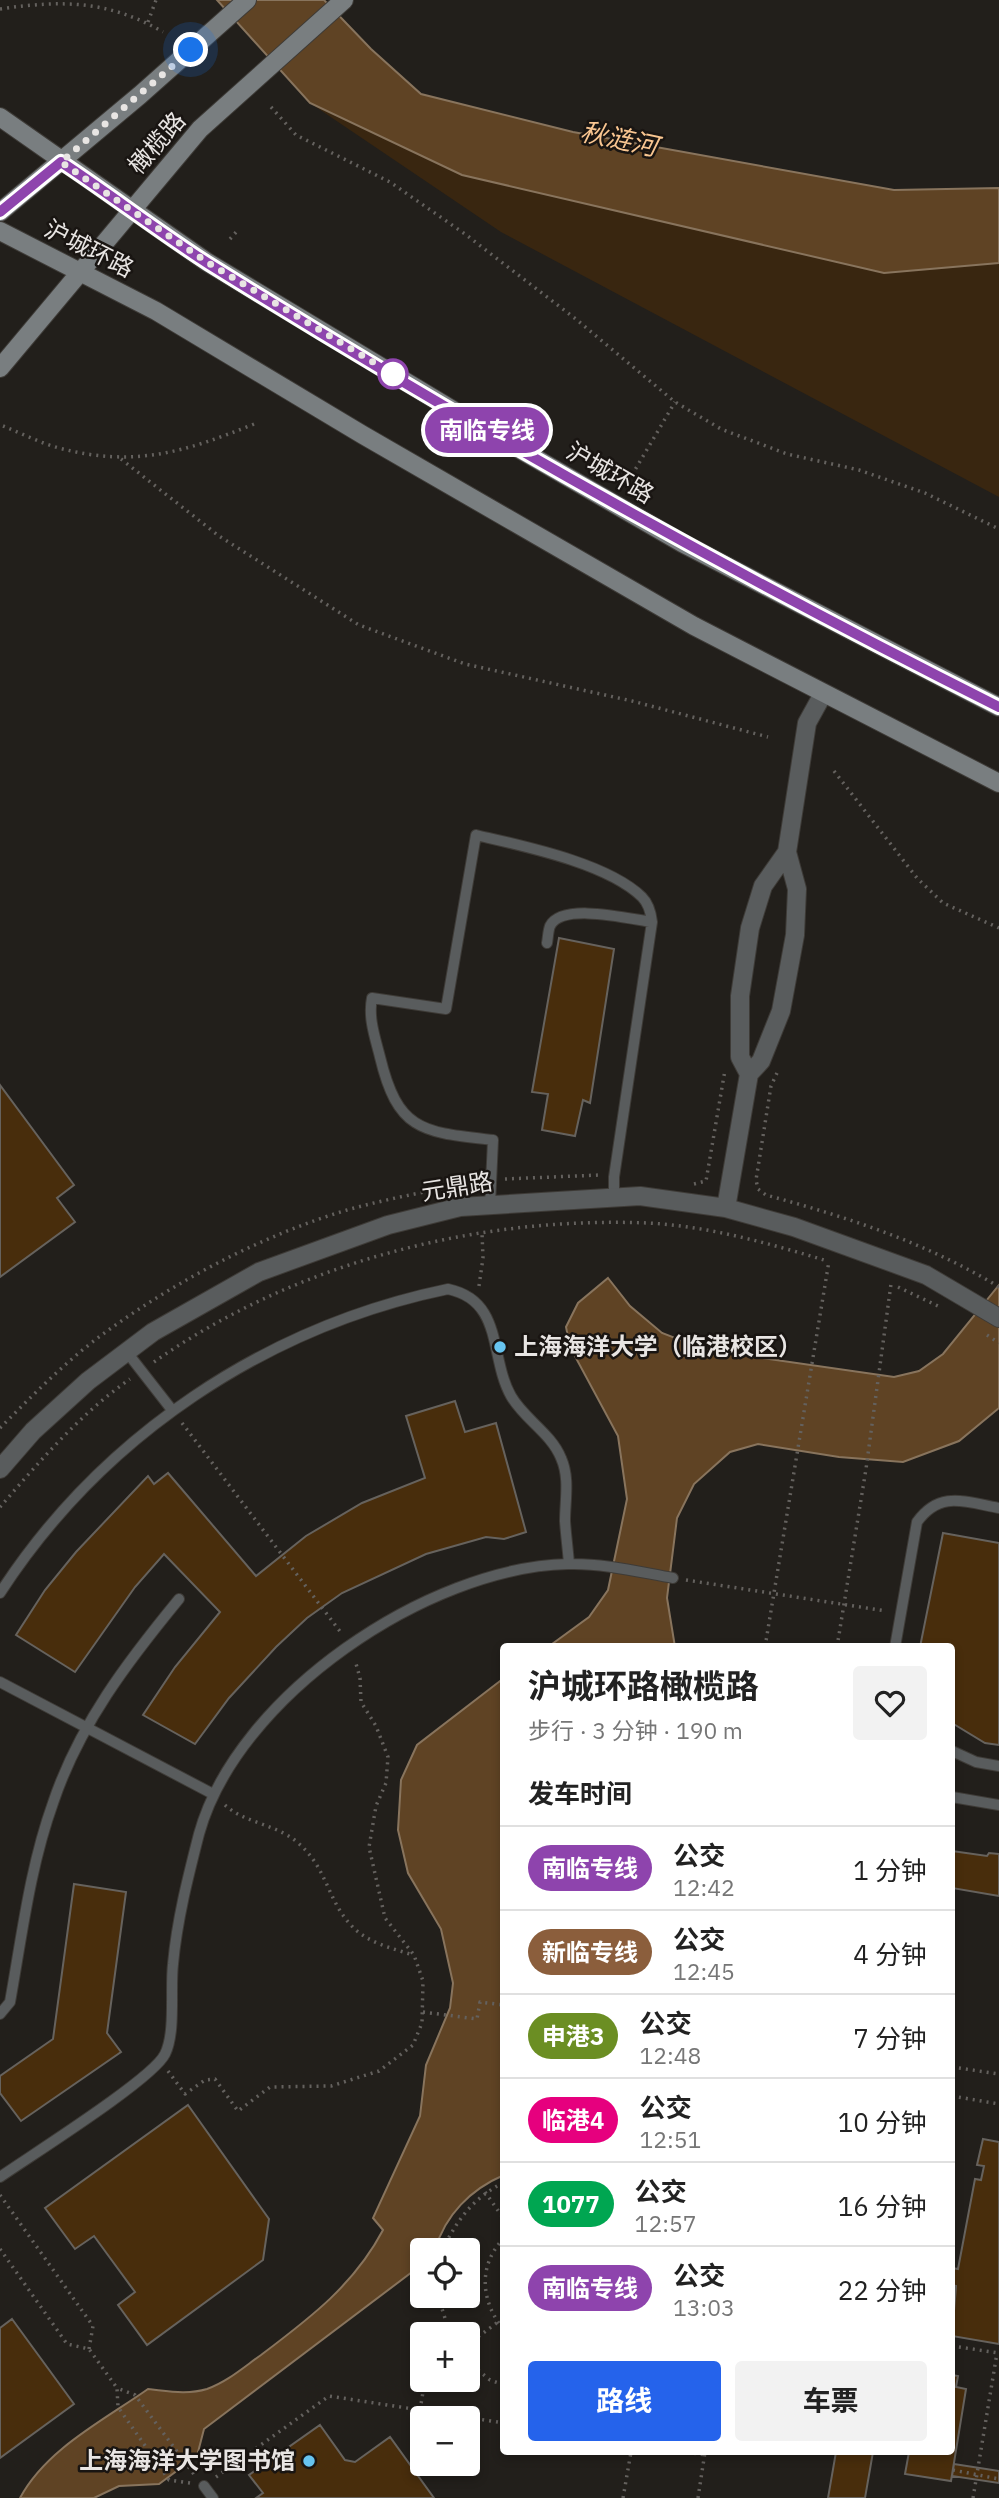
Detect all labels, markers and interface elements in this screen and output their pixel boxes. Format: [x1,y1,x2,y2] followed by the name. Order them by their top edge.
[173,32,208,67] your location
[121,105,192,180] street label: 橄榄路
[578,113,666,164] water label: 秋涟河
[39,212,139,284] street label: 沪城环路
[378,359,408,389] unlabelled marker
[438,407,536,453] line badge: 南临专线
[439,414,535,446] text: 南临专线
[561,434,660,510] street label: 沪城环路
[419,1165,495,1207] street label: 元鼎路
[514,1330,802,1362] place label: 上海海洋大学（临港校区）
[492,1339,508,1355] marker: 上海海洋大学（临港校区）
[528,1664,759,1707] text: 沪城环路橄榄路
[853,1666,927,1740] button: heart
[528,1715,743,1745] text: 步行 · 3 分钟 · 190 m
[528,1776,632,1810] text: 发车时间
[673,1838,725,1872] text: 公交
[542,1852,638,1884] text: 南临专线
[853,1853,927,1887] text: 1 分钟
[673,1872,735,1902] text: 12:42
[673,1922,725,1956] text: 公交
[542,1936,638,1968] text: 新临专线
[853,1937,927,1971] text: 4 分钟
[673,1956,735,1986] text: 12:45
[639,2006,691,2040] text: 公交
[542,2020,604,2052] text: 申港3
[853,2021,927,2055] text: 7 分钟
[639,2040,701,2070] text: 12:48
[639,2090,691,2124] text: 公交
[542,2104,604,2136] text: 临港4
[838,2105,927,2139] text: 10 分钟
[639,2124,701,2154] text: 12:51
[635,2174,687,2208] text: 公交
[542,2188,600,2220] text: 1077
[838,2189,927,2223] text: 16 分钟
[635,2208,697,2238] text: 12:57
[410,2238,480,2476] map controls
[410,2238,480,2308] button: locate
[673,2258,725,2292] text: 公交
[542,2272,638,2304] text: 南临专线
[838,2273,927,2307] text: 22 分钟
[673,2292,735,2322] text: 13:03
[410,2322,480,2392] button: +
[528,2361,721,2441] button: 路线
[735,2361,927,2441] button: 车票
[410,2406,480,2476] button: −
[79,2444,295,2476] place label: 上海海洋大学图书馆
[301,2453,317,2469] marker: 上海海洋大学图书馆

